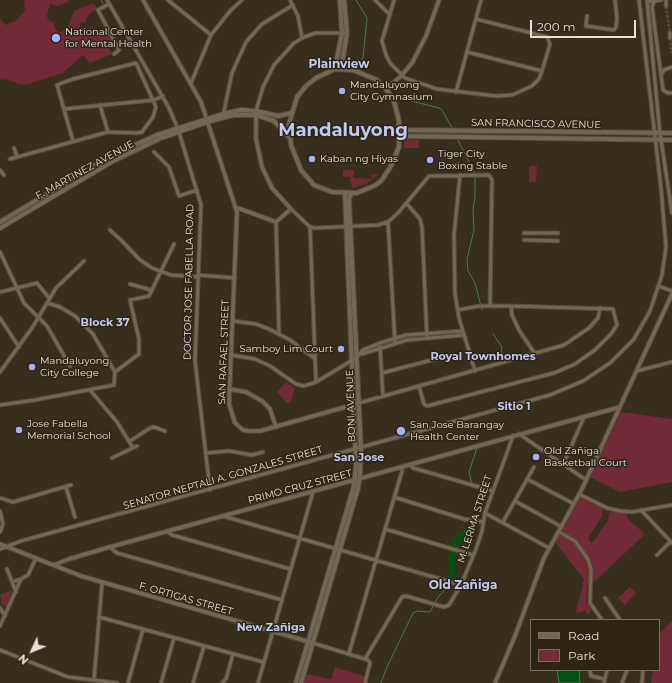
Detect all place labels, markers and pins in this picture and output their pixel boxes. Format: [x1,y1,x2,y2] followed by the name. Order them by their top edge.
[65,26,152,50] place label: National Center for Mental Health
[50,32,62,44] marker: National Center for Mental Health
[350,79,433,102] place label: Mandaluyong City Gymnasium
[337,86,347,96] marker: Mandaluyong City Gymnasium
[438,148,507,172] place label: Tiger City Boxing Stable
[320,153,398,165] place label: Kaban ng Hiyas
[307,154,317,164] marker: Kaban ng Hiyas
[425,155,435,165] marker: Tiger City Boxing Stable
[240,343,333,355] place label: Samboy Lim Court
[336,344,346,354] marker: Samboy Lim Court
[40,355,109,378] place label: Mandaluyong City College
[27,362,37,372] marker: Mandaluyong City College
[27,418,111,442] place label: Jose Fabella Memorial School
[410,419,504,442] place label: San Jose Barangay Health Center
[14,425,24,435] marker: Jose Fabella Memorial School
[395,425,407,437] marker: San Jose Barangay Health Center
[544,445,627,468] place label: Old Zañiga Basketball Court
[531,452,541,462] marker: Old Zañiga Basketball Court

